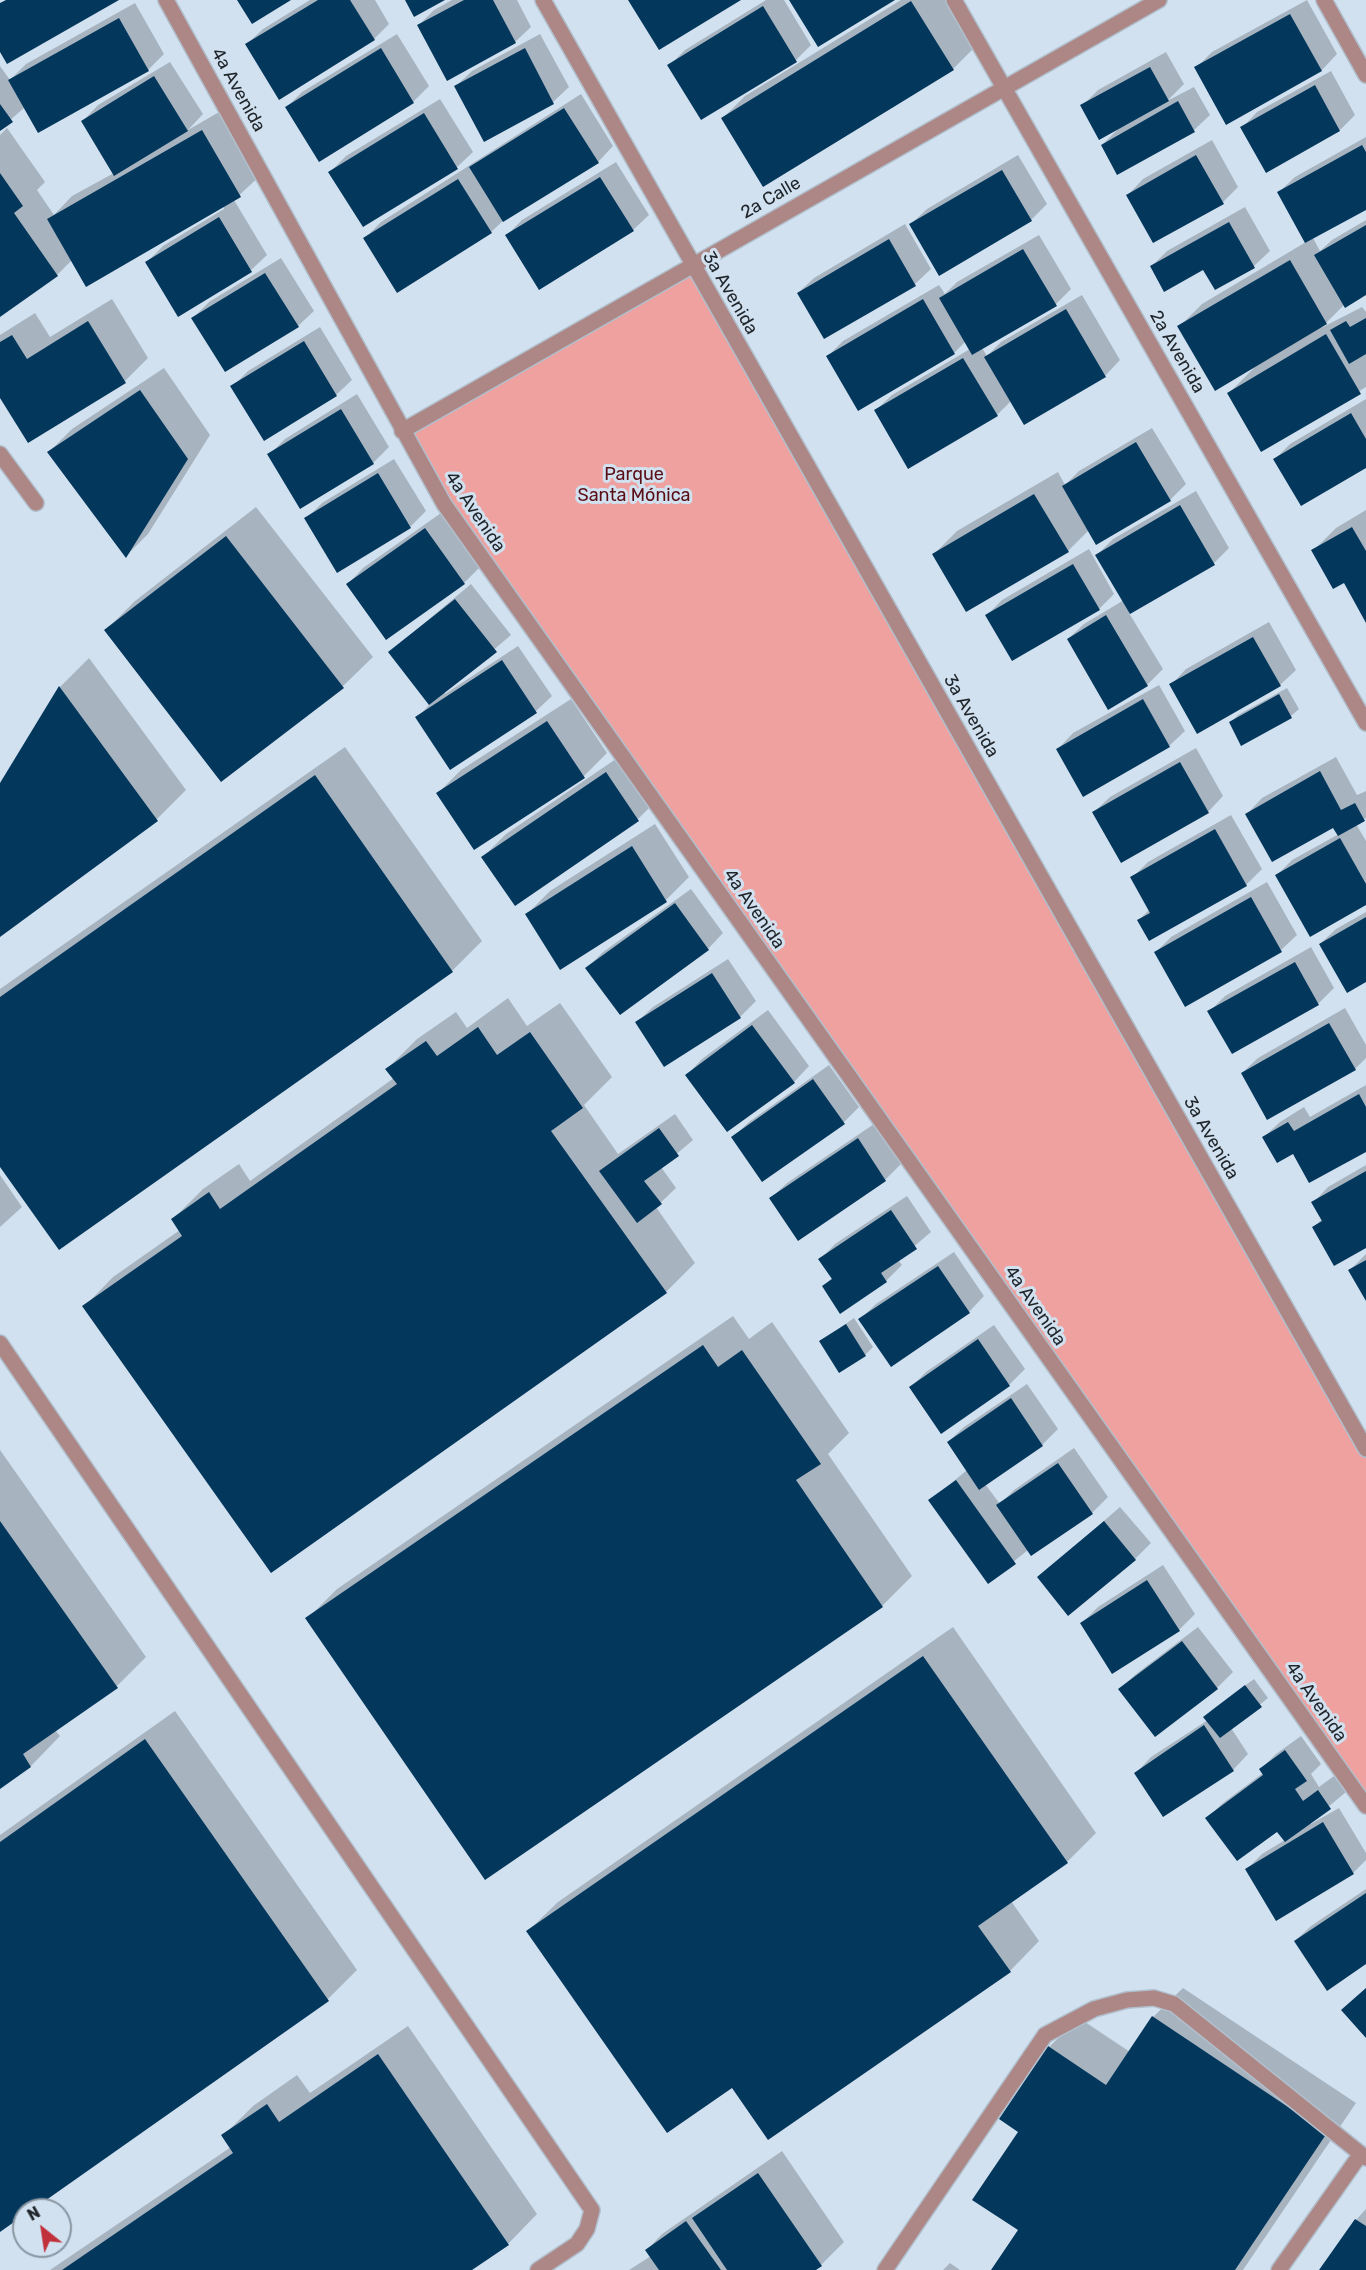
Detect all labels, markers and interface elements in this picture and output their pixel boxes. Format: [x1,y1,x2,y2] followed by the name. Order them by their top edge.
[206,44,270,136] street label: 4a Avenida
[737,172,805,224] street label: 2a Calle
[698,248,762,338] street label: 3a Avenida
[1145,307,1209,397] street label: 2a Avenida
[577,464,691,506] park label: Parque Santa Mónica
[440,468,510,556] street label: 4a Avenida
[939,671,1003,761] street label: 3a Avenida
[719,865,789,953] street label: 4a Avenida
[1179,1093,1243,1183] street label: 3a Avenida
[1000,1262,1070,1350] street label: 4a Avenida
[1281,1658,1351,1746] street label: 4a Avenida
[12,2198,72,2258] north arrow
[24,2203,43,2225] text: N

